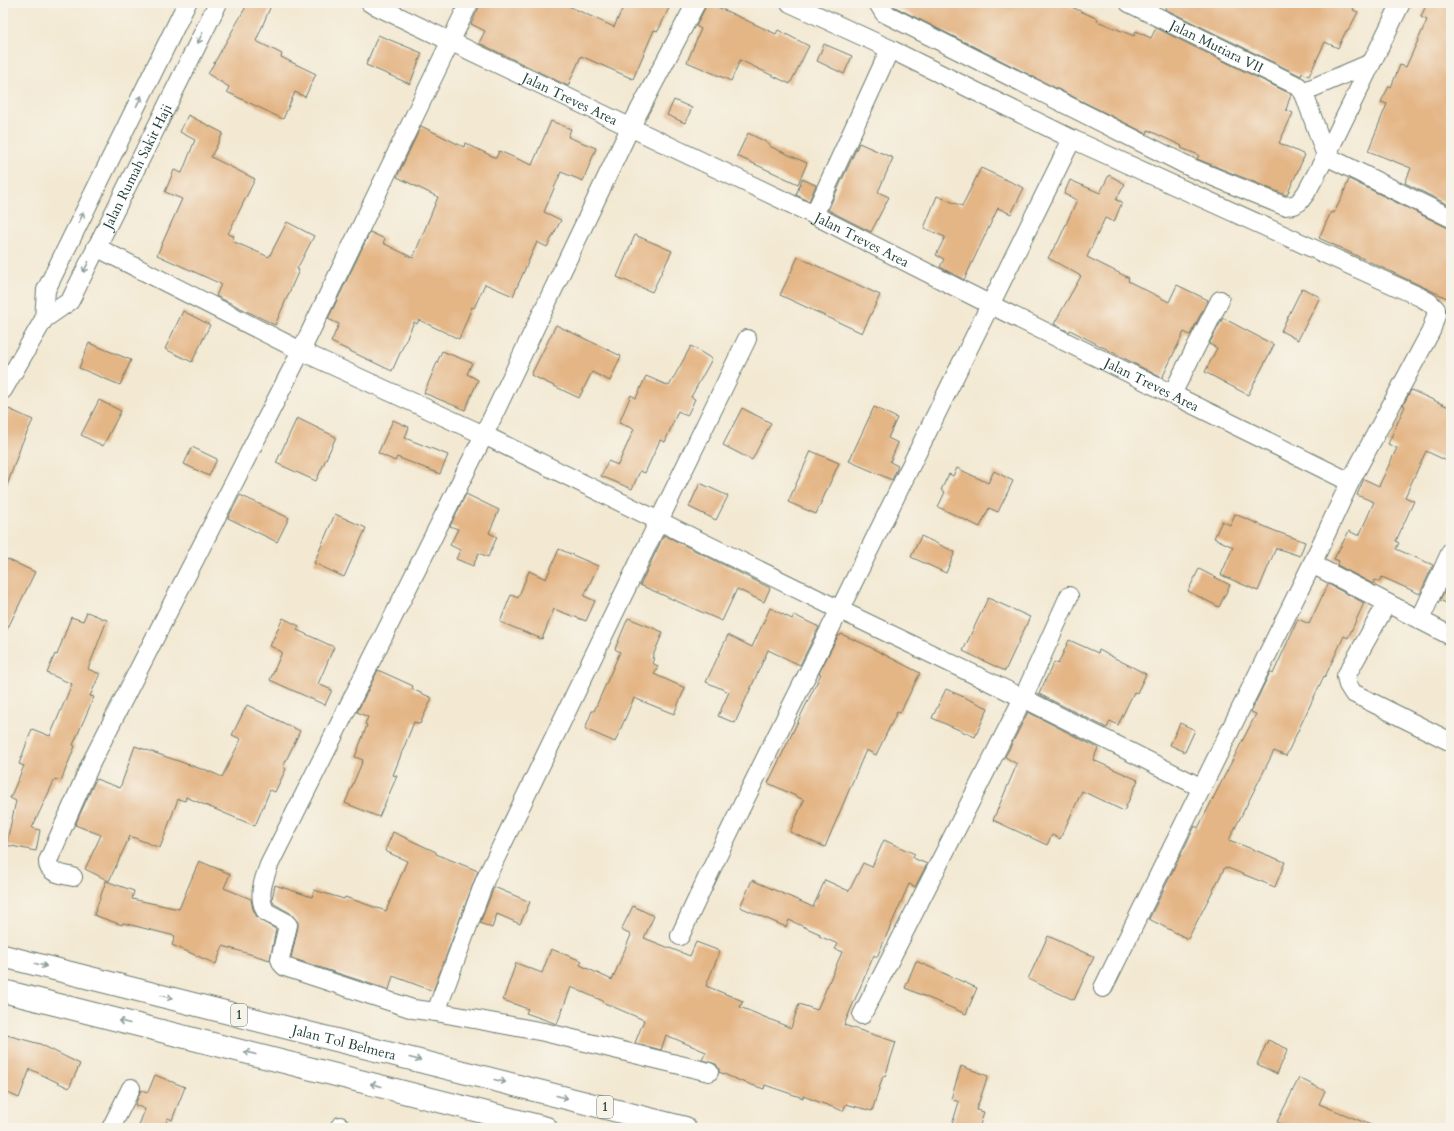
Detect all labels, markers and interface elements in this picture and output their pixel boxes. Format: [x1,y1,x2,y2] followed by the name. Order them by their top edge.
[1165,14,1267,77] street label: Jalan Mutiara VII
[196,32,204,44] one-way arrow
[518,67,621,129] street label: Jalan Treves Area
[136,95,143,107] one-way arrow
[97,100,176,234] street label: Jalan Rumah Sakit Haji
[810,207,912,271] street label: Jalan Treves Area
[78,212,86,224] one-way arrow
[82,261,90,273] one-way arrow
[1100,352,1202,416] street label: Jalan Treves Area
[34,962,47,970] one-way arrow
[160,994,173,1001] one-way arrow
[231,1004,247,1026] road number: 1
[118,1017,131,1025] one-way arrow
[289,1019,398,1064] street label: Jalan Tol Belmera
[244,1049,257,1057] one-way arrow
[408,1056,421,1064] one-way arrow
[493,1077,506,1085] one-way arrow
[370,1081,383,1088] one-way arrow
[555,1093,568,1101] one-way arrow
[597,1096,613,1118] road number: 1

